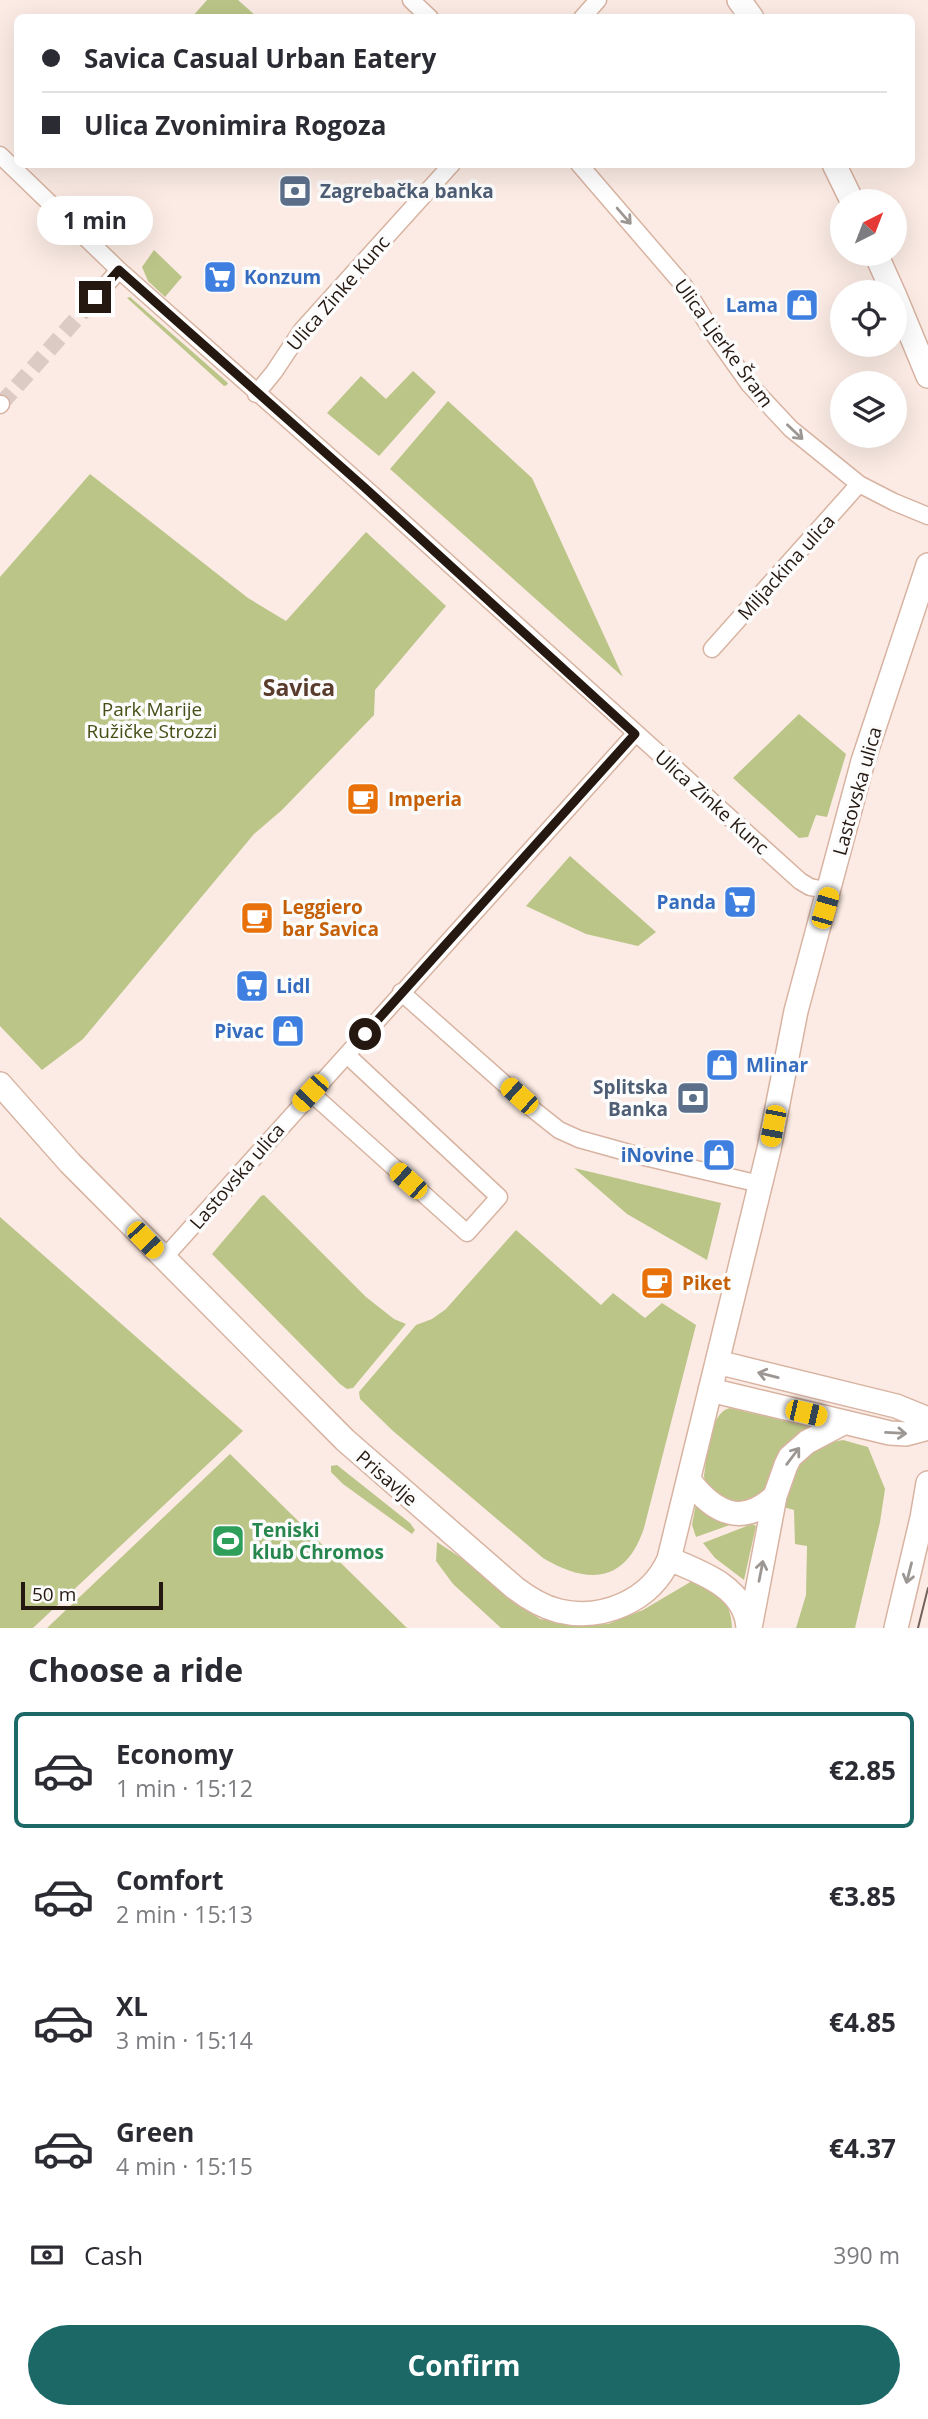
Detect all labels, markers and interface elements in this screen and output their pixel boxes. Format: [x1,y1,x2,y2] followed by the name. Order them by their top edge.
[84,40,436,76] text: Savica Casual Urban Eatery
[84,107,386,143] text: Ulica Zvonimira Rogoza
[276,172,314,210] bank icon: Zagrebačka banka
[320,178,494,204] place label: Zagrebačka banka
[830,189,906,266] north arrow
[830,189,907,448] map controls
[37,196,153,244] callout: 1 min
[63,204,127,236] text: 1 min
[616,207,632,225] one-way arrow
[281,230,395,356] street label: Ulica Zinke Kunc
[201,258,239,296] supermarket icon: Konzum
[244,264,321,290] place label: Konzum
[668,273,780,413] street label: Ulica Ljerke Šram
[830,280,907,357] button: locate
[79,281,111,313] route end
[783,286,821,324] shop icon: Lama
[726,292,778,318] place label: Lama
[830,371,907,448] button: layers
[786,423,803,440] one-way arrow
[732,509,840,625] street label: Miljackina ulica
[263,671,335,703] district label: Savica
[87,696,217,744] park label: Park Marije Ružičke Strozzi
[826,724,888,858] street label: Lastovska ulica
[649,744,775,860] street label: Ulica Zinke Kunc
[344,780,382,818] cafe icon: Imperia
[388,786,462,812] place label: Imperia
[721,883,759,921] supermarket icon: Panda
[810,885,841,931] car
[657,889,716,915] place label: Panda
[282,894,379,942] place label: Leggiero bar Savica
[238,899,276,937] cafe icon: Leggiero bar Savica
[233,967,271,1005] supermarket icon: Lidl
[276,973,310,999] place label: Lidl
[269,1012,307,1050] shop icon: Pivac
[214,1018,264,1044] place label: Pivac
[349,1018,381,1050] route start
[703,1046,741,1084] shop icon: Mlinar
[746,1052,808,1078] place label: Mlinar
[288,1070,333,1116] car
[497,1074,542,1118] car
[593,1074,668,1122] place label: Splitska Banka
[674,1079,712,1117] bank icon: Splitska Banka
[759,1103,788,1149] car
[184,1117,290,1235] street label: Lastovska ulica
[700,1136,738,1174] shop icon: iNovine
[621,1142,694,1168] place label: iNovine
[386,1159,431,1203] car
[123,1218,168,1262] car
[638,1264,676,1302] cafe icon: Piket
[682,1270,731,1296] place label: Piket
[757,1368,780,1381] one-way arrow
[784,1398,829,1428] car
[884,1426,907,1439] one-way arrow
[351,1444,423,1512] street label: Prisavlje
[785,1447,800,1466] one-way arrow
[252,1517,384,1565] place label: Teniski klub Chromos
[209,1522,247,1560] sports icon: Teniski klub Chromos
[754,1560,768,1583] one-way arrow
[902,1562,915,1584] one-way arrow
[21,1579,163,1611] scale bar
[32,1581,76,1607] text: 50 m
[28,1648,243,1691] text: Choose a ride
[116,1736,234,1772] text: Economy
[32,1739,95,1802] icon: car
[829,1752,896,1788] text: €2.85
[116,1772,253,1804] text: 1 min · 15:12
[116,1862,223,1898] text: Comfort
[32,1865,95,1928] icon: car
[829,1878,896,1914] text: €3.85
[116,1898,253,1930] text: 2 min · 15:13
[116,1988,148,2024] text: XL
[32,1991,95,2054] icon: car
[829,2004,896,2040] text: €4.85
[116,2024,253,2056] text: 3 min · 15:14
[116,2114,194,2150] text: Green
[32,2117,95,2180] icon: car
[829,2130,896,2166] text: €4.37
[116,2150,253,2182] text: 4 min · 15:15
[28,2236,66,2274] icon: cash
[84,2237,143,2273] text: Cash
[833,2239,900,2271] text: 390 m
[28,2325,900,2405] button: Confirm

